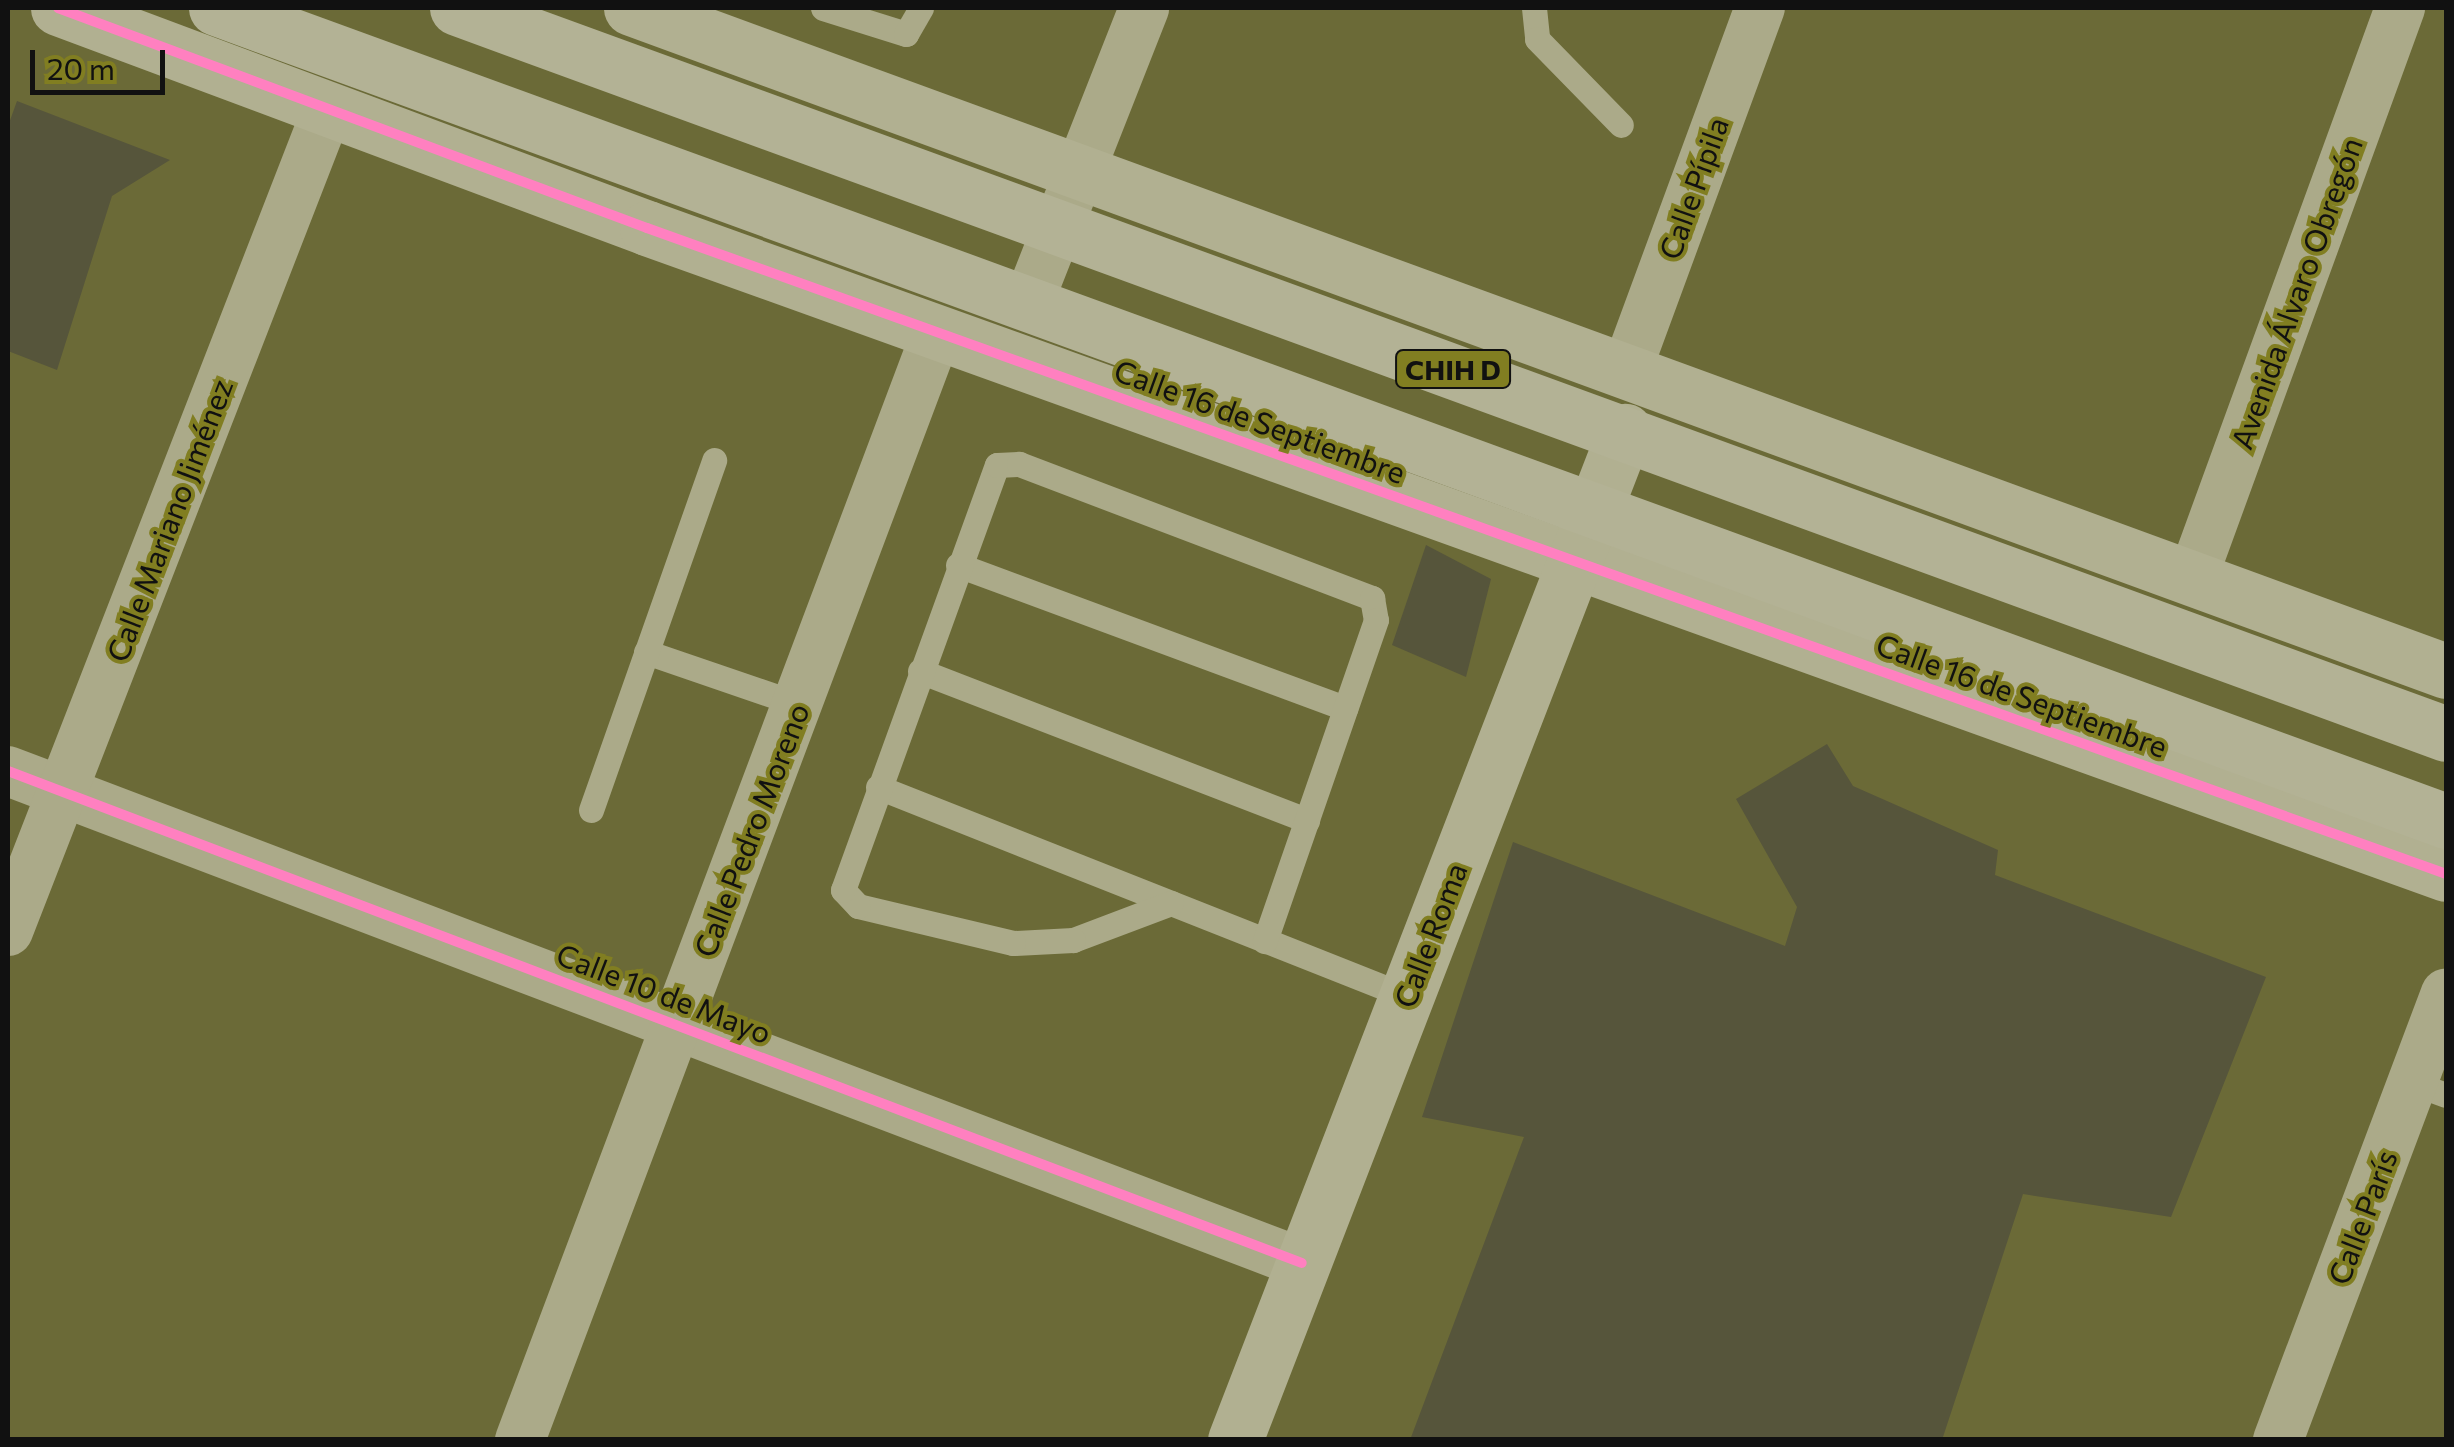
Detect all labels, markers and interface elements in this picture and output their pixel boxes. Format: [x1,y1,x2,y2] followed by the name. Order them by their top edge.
[35,30,170,92] scale bar
[47,49,115,86] text: 20 m
[1651,112,1735,264] street label: Calle Pípila
[2223,132,2369,454] street label: Avenida Álvaro Obregón
[1393,346,1513,392] road number: CHIH D
[1110,352,1410,490] street label: Calle 16 de Septiembre
[98,374,240,666] street label: Calle Mariano Jiménez
[1872,626,2172,764] street label: Calle 16 de Septiembre
[686,698,816,962] street label: Calle Pedro Moreno
[1386,858,1474,1012] street label: Calle Roma
[552,936,776,1050] street label: Calle 10 de Mayo
[2320,1145,2404,1289] street label: Calle París

